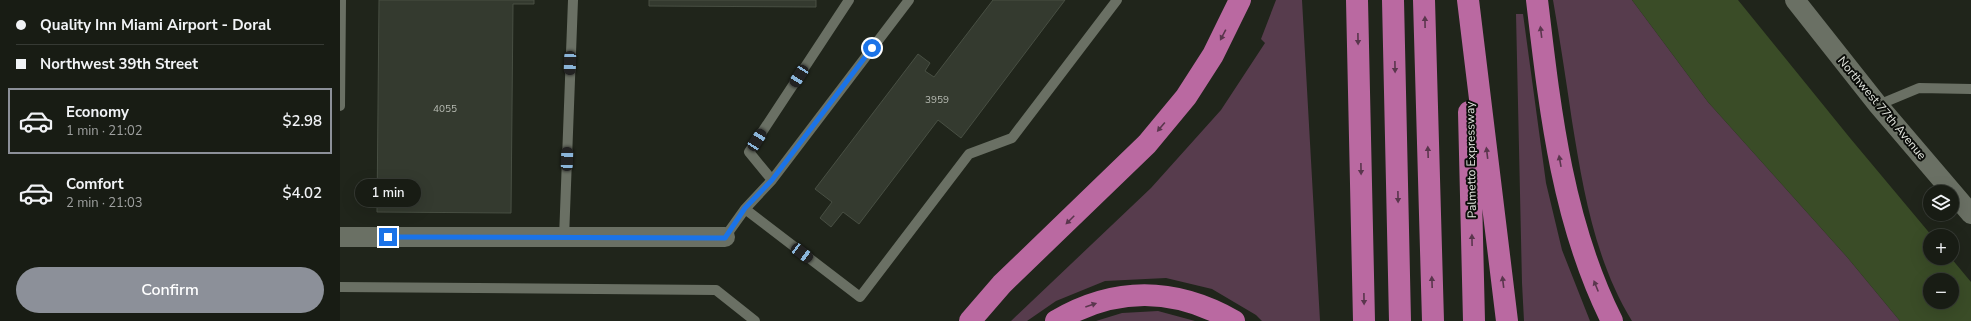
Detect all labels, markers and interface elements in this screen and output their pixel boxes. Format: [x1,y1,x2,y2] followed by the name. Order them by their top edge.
[40,15,271,35] text: Quality Inn Miami Airport - Doral
[1422,15,1428,28] one-way arrow
[1538,26,1544,38] one-way arrow
[1220,29,1227,41] one-way arrow
[1355,33,1361,46] one-way arrow
[863,39,881,57] route start
[564,51,576,75] car
[1834,53,1930,163] street label: Northwest 77th Avenue
[40,54,198,74] text: Northwest 39th Street
[1391,61,1398,73] one-way arrow
[787,63,811,89] car
[925,93,949,107] house number: 3959
[1462,101,1480,218] street label: Palmetto Expressway
[66,102,129,122] text: Economy
[433,102,457,116] house number: 4055
[18,103,54,139] icon: car
[282,111,322,131] text: $2.98
[66,122,142,140] text: 1 min · 21:02
[1156,122,1166,132] one-way arrow
[745,127,769,153] car
[1425,145,1431,158] one-way arrow
[561,147,573,171] car
[1484,147,1490,159] one-way arrow
[1557,155,1563,167] one-way arrow
[1358,163,1364,176] one-way arrow
[66,174,123,194] text: Comfort
[18,175,54,211] icon: car
[355,179,421,207] callout: 1 min
[282,183,322,203] text: $4.02
[371,184,405,202] text: 1 min
[1923,185,1959,309] map controls
[1923,185,1959,221] button: layers
[1394,191,1401,203] one-way arrow
[66,194,142,212] text: 2 min · 21:03
[1065,215,1075,224] one-way arrow
[379,228,397,246] route end
[1923,229,1959,265] button: +
[1469,234,1476,246] one-way arrow
[789,241,815,265] car
[16,267,324,313] button: Confirm
[1923,273,1959,309] button: −
[1429,275,1435,288] one-way arrow
[1500,276,1506,288] one-way arrow
[1592,279,1598,291] one-way arrow
[1361,293,1367,306] one-way arrow
[1086,301,1098,307] one-way arrow

